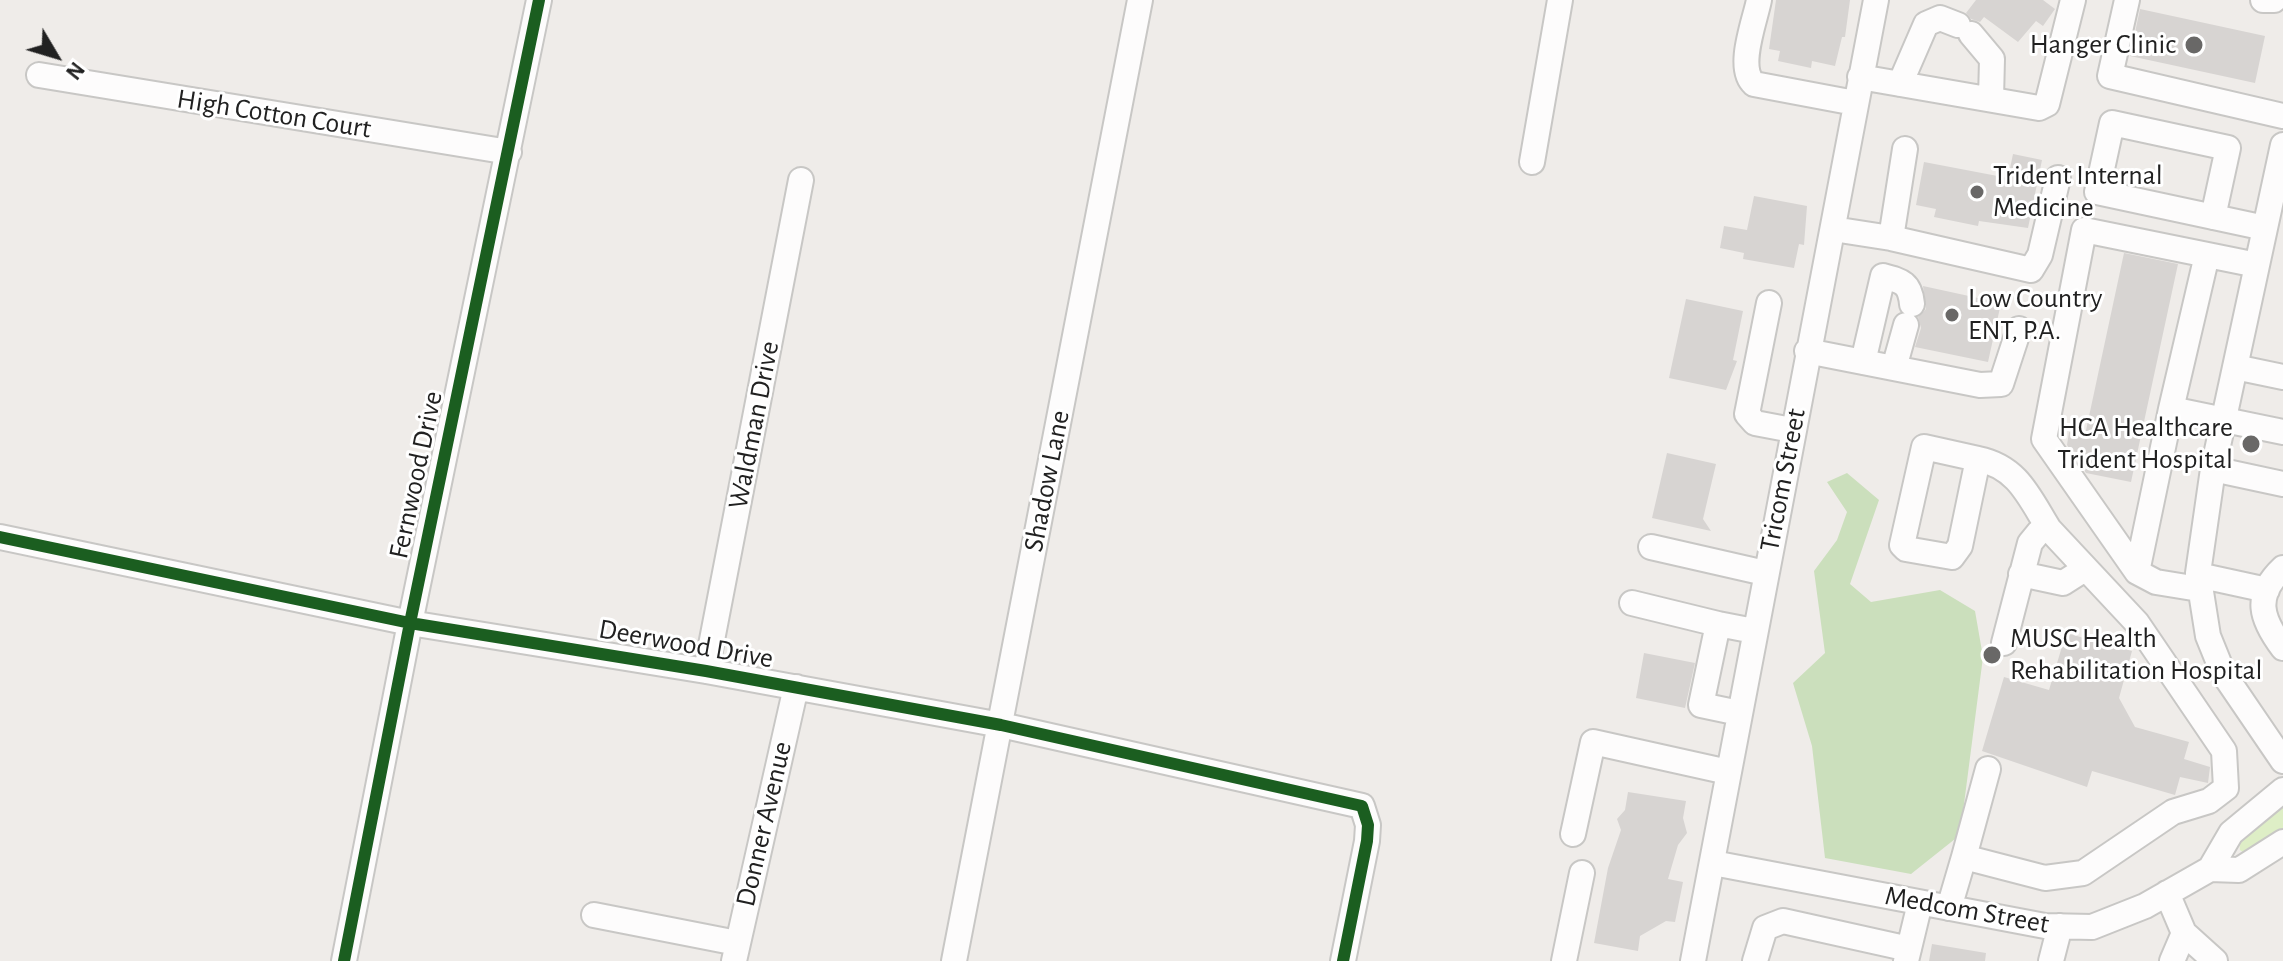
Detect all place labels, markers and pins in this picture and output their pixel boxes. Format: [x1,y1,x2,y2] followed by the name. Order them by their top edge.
[2030,28,2176,62] place label: Hanger Clinic
[2183,34,2205,56] marker: Hanger Clinic
[1993,159,2163,225] place label: Trident Internal Medicine
[1968,183,1986,201] marker: Trident Internal Medicine
[1968,282,2103,348] place label: Low Country ENT, P.A.
[1943,306,1961,324] marker: Low Country ENT, P.A.
[2057,411,2233,477] place label: HCA Healthcare Trident Hospital
[2240,433,2262,455] marker: HCA Healthcare Trident Hospital
[2010,622,2262,688] place label: MUSC Health Rehabilitation Hospital
[1981,644,2003,666] marker: MUSC Health Rehabilitation Hospital

